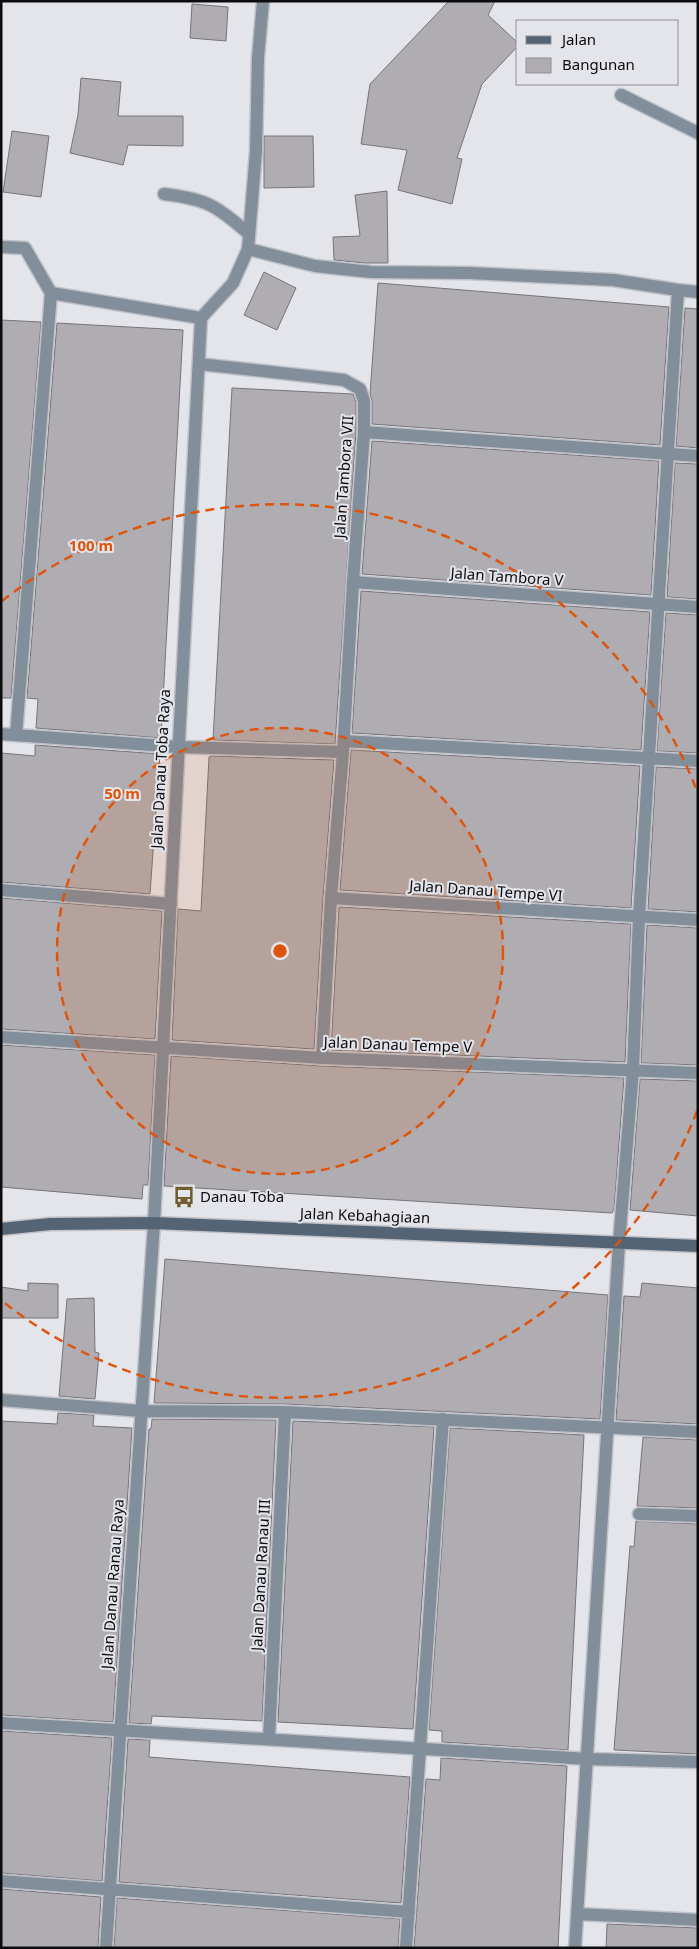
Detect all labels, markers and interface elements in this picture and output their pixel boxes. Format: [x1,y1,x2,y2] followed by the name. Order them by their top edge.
[516,20,679,85] legend
[560,29,596,49] text: Jalan
[562,54,635,74] text: Bangunan
[329,415,357,541] street label: Jalan Tambora VII
[69,535,113,555] text: 100 m
[448,562,564,590] street label: Jalan Tambora V
[146,689,174,851] street label: Jalan Danau Toba Raya
[104,783,140,803] text: 50 m
[407,875,563,905] street label: Jalan Danau Tempe VI
[271,942,289,960] centre of rings
[321,1031,473,1057] street label: Jalan Danau Tempe V
[171,1184,197,1210] bus stop icon: Danau Toba
[200,1186,284,1206] place label: Danau Toba
[298,1203,430,1227] street label: Jalan Kebahagiaan
[96,1498,128,1672] street label: Jalan Danau Ranau Raya
[246,1499,274,1653] street label: Jalan Danau Ranau III

